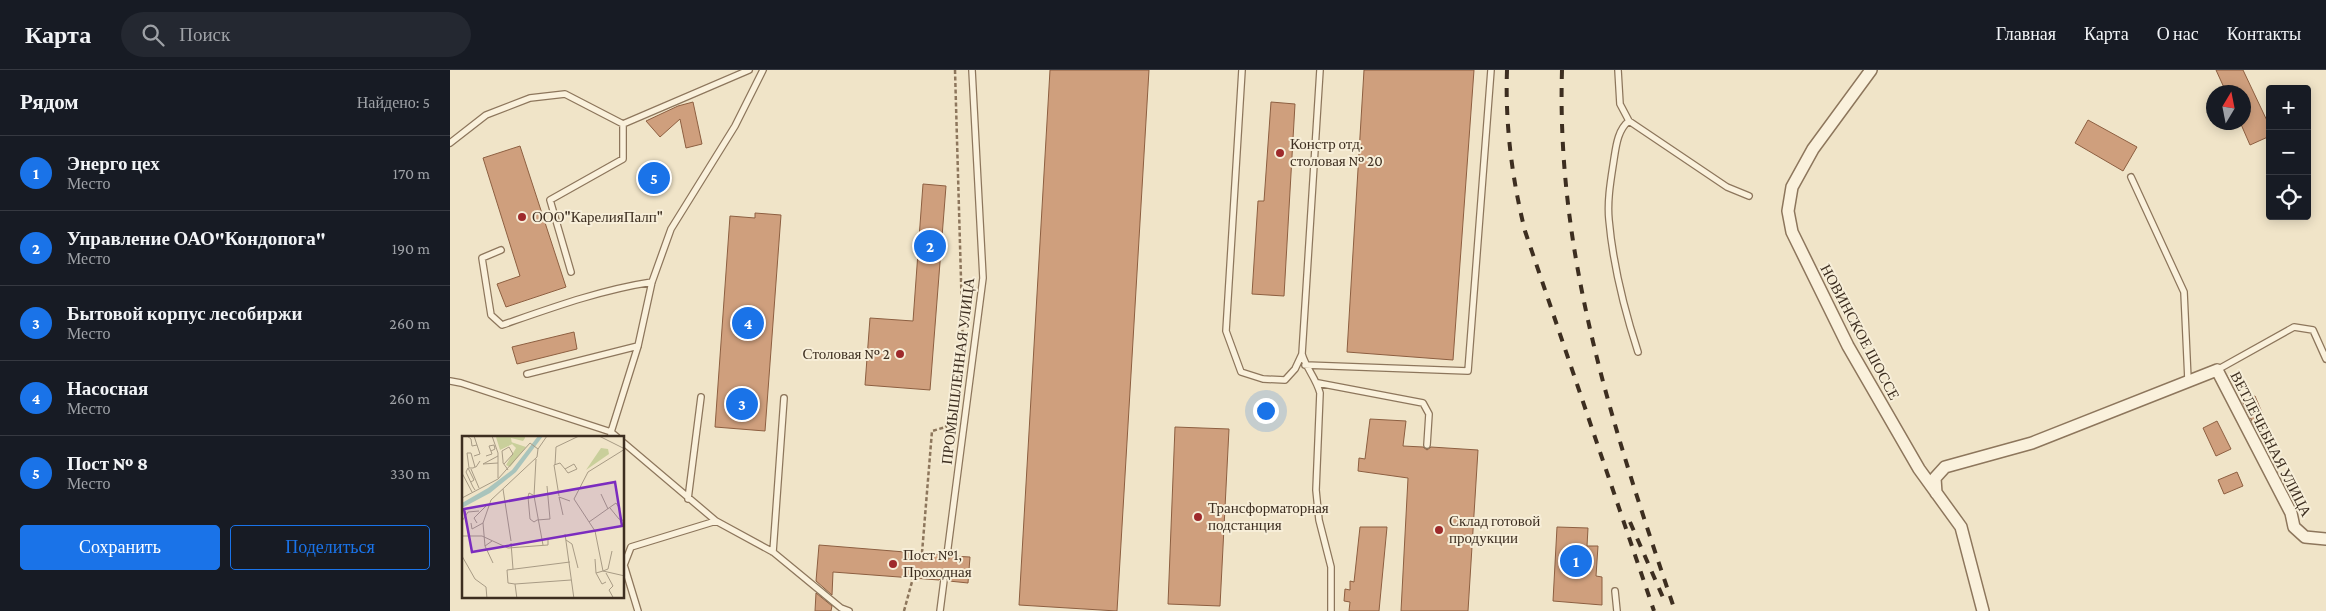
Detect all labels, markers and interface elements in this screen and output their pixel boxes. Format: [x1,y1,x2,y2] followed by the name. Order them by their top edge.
[121,12,471,57] search box
[25,21,91,48] text: Карта
[139,21,167,49] icon: search
[179,24,230,45] text: Поиск
[1996,24,2056,44] text: Главная
[2084,24,2129,44] text: Карта
[2157,24,2199,44] text: О нас
[2227,24,2301,44] text: Контакты
[2206,85,2251,130] north arrow
[2266,85,2311,220] map controls
[2266,85,2311,130] button: +
[20,90,79,114] text: Рядом
[357,94,430,111] text: Найдено: 5
[2266,130,2311,175] button: −
[1290,136,1383,169] place label: Констр отд. столовая № 20
[1274,147,1286,159] marker: Констр отд. столовая № 20
[67,153,160,174] text: Энерго цех
[638,159,670,197] pin: 5
[33,165,39,182] text: 1
[393,165,430,182] text: 170 m
[67,175,110,192] text: Место
[2266,175,2311,220] button: locate
[532,209,663,225] place label: ООО"КарелияПалп"
[516,211,528,223] marker: ООО"КарелияПалп"
[914,227,946,265] pin: 2
[67,228,326,249] text: Управление ОАО"Кондопога"
[32,240,40,257] text: 2
[392,240,430,257] text: 190 m
[67,250,110,267] text: Место
[1817,262,1903,402] street label: НОВИНСКОЕ ШОССЕ
[939,277,977,465] street label: ПРОМЫШЛЕННАЯ УЛИЦА
[67,303,302,324] text: Бытовой корпус лесобиржи
[732,304,764,342] pin: 4
[32,315,40,332] text: 3
[389,315,430,332] text: 260 m
[67,325,110,342] text: Место
[803,346,890,362] place label: Столовая № 2
[894,348,906,360] marker: Столовая № 2
[2227,369,2315,519] street label: ВЕТЛЕЧЕБНАЯ УЛИЦА
[67,378,148,399] text: Насосная
[726,385,758,423] pin: 3
[32,390,40,407] text: 4
[389,390,430,407] text: 260 m
[1253,398,1279,424] your location
[67,400,110,417] text: Место
[462,436,625,598] inset map
[67,453,148,474] text: Пост № 8
[32,465,40,482] text: 5
[390,465,430,482] text: 330 m
[67,475,110,492] text: Место
[1208,500,1329,533] place label: Трансформаторная подстанция
[1192,511,1204,523] marker: Трансформаторная подстанция
[1449,513,1540,546] place label: Склад готовой продукции
[1433,524,1445,536] marker: Склад готовой продукции
[20,525,220,570] button: Сохранить
[230,525,430,570] button: Поделиться
[1560,542,1592,580] pin: 1
[903,547,972,580] place label: Пост №1, Проходная
[887,558,899,570] marker: Пост №1, Проходная

